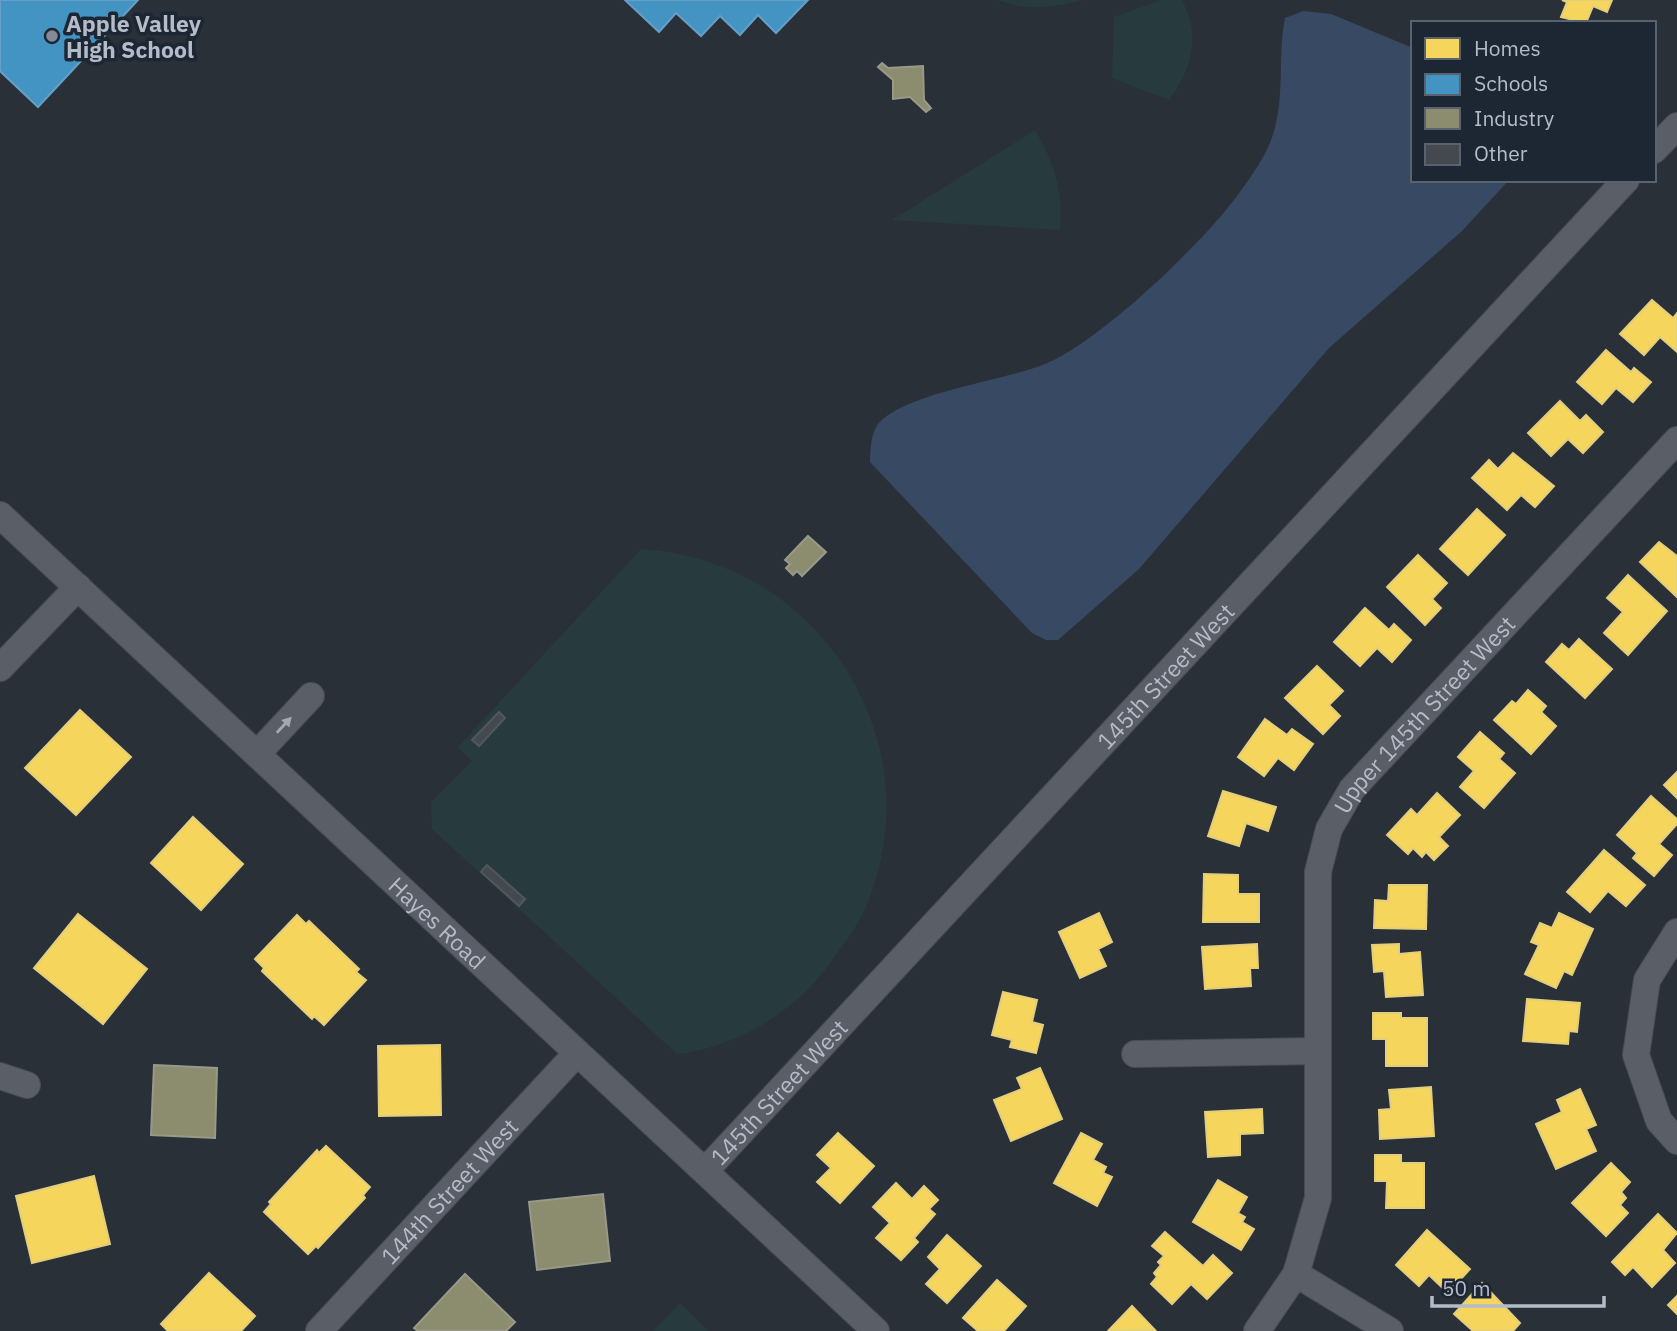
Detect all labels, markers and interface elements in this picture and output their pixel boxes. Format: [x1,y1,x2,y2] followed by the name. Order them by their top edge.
[66,8,202,64] place label: Apple Valley High School
[1411,21,1656,182] legend
[44,28,60,44] marker: Apple Valley High School
[1474,34,1541,62] text: Homes
[1474,69,1548,97] text: Schools
[1474,104,1555,132] text: Industry
[1474,139,1528,167] text: Other
[1090,597,1240,755] street label: 145th Street West
[1326,609,1521,818] street label: Upper 145th Street West
[276,717,292,734] one-way arrow
[383,870,492,975] street label: Hayes Road
[703,1013,854,1171] street label: 145th Street West
[374,1112,524,1270] street label: 144th Street West
[1432,1264,1604,1308] scale bar
[1442,1274,1491,1302] text: 50 m

